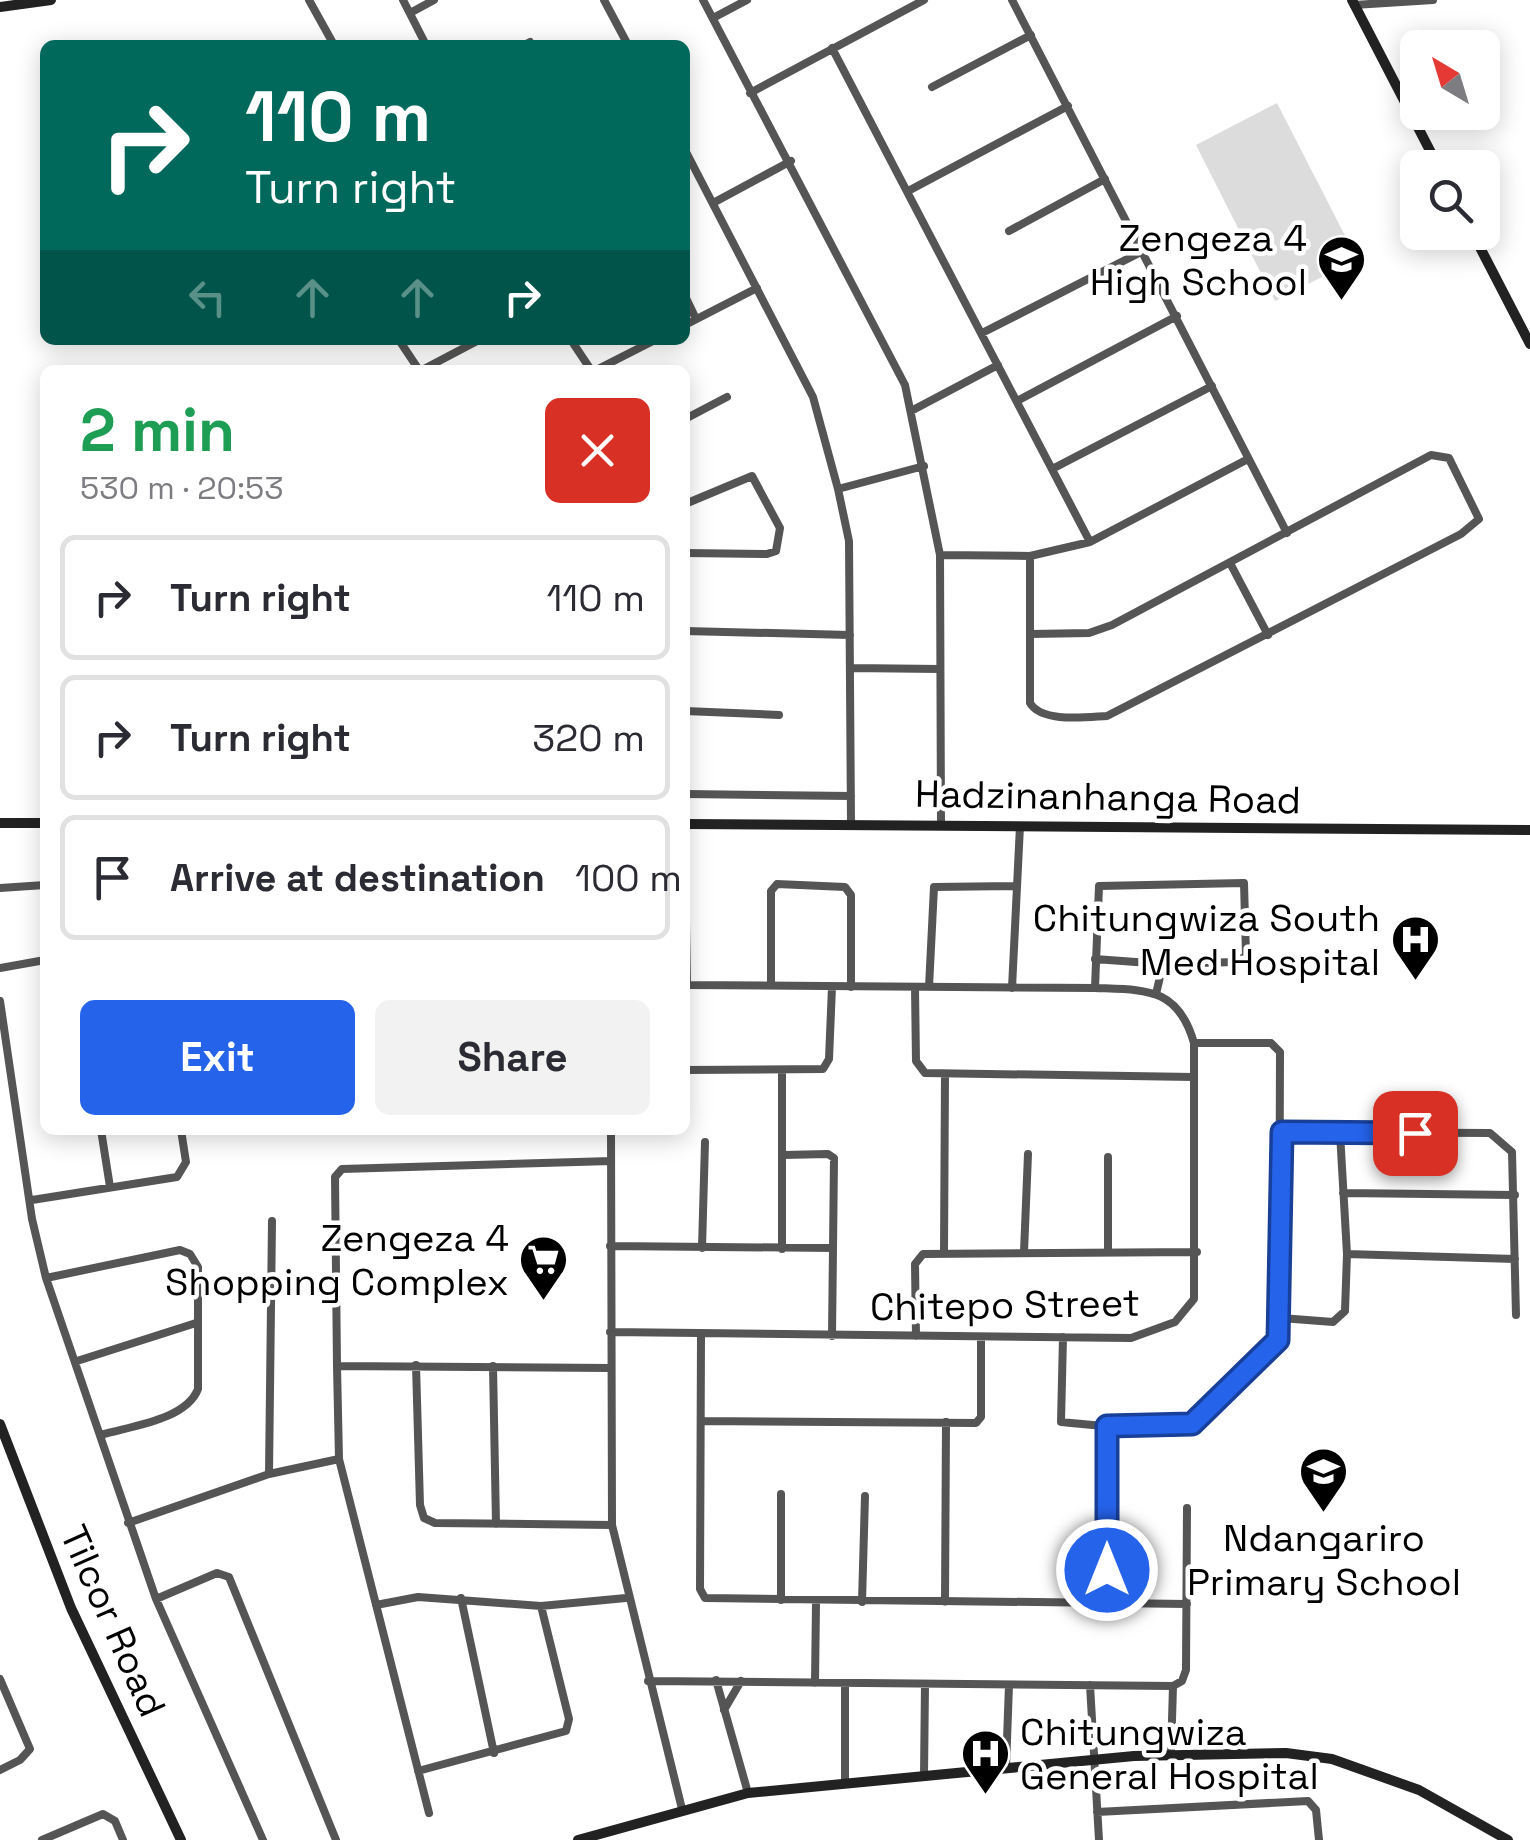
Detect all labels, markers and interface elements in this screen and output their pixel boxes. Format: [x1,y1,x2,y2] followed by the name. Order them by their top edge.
[1400,30,1500,130] north arrow
[1400,30,1500,250] map controls
[245,72,431,161] text: 110 m
[80,80,210,210] icon: right
[1400,150,1500,250] button: search
[245,159,456,216] text: Turn right
[1090,214,1307,306] place label: Zengeza 4 High School
[1316,234,1368,302] school or university icon: Zengeza 4 High School
[180,270,235,325] icon: left
[285,270,340,325] icon: ahead
[390,270,445,325] icon: ahead
[495,270,550,325] icon: right
[80,392,235,469] text: 2 min
[545,398,650,503] button: close
[80,468,284,508] text: 530 m · 20:53
[85,570,140,625] icon: right
[170,574,351,622] text: Turn right
[546,574,645,622] text: 110 m
[85,710,140,765] icon: right
[170,714,351,762] text: Turn right
[532,714,645,762] text: 320 m
[915,770,1301,824] street label: Hadzinanhanga Road
[85,850,140,905] icon: arrive
[170,854,545,902] text: Arrive at destination
[575,854,682,902] text: 100 m
[1033,894,1380,986] place label: Chitungwiza South Med Hospital
[1389,914,1441,982] hospital icon: Chitungwiza South Med Hospital
[80,1000,355,1115] button: Exit
[375,1000,650,1115] button: Share
[1373,1091,1458,1176] pin
[1388,1106,1443,1161] icon: arrive
[165,1214,509,1306] place label: Zengeza 4 Shopping Complex
[518,1234,570,1302] supermarket icon: Zengeza 4 Shopping Complex
[870,1279,1140,1331] street label: Chitepo Street
[1298,1446,1350,1514] school or university icon: Ndangariro Primary School
[1187,1514,1461,1606] place label: Ndangariro Primary School
[50,1518,176,1724] street label: Tilcor Road
[1055,1518,1159,1622] position arrow
[1020,1708,1319,1800] place label: Chitungwiza General Hospital
[959,1728,1011,1796] hospital icon: Chitungwiza General Hospital

